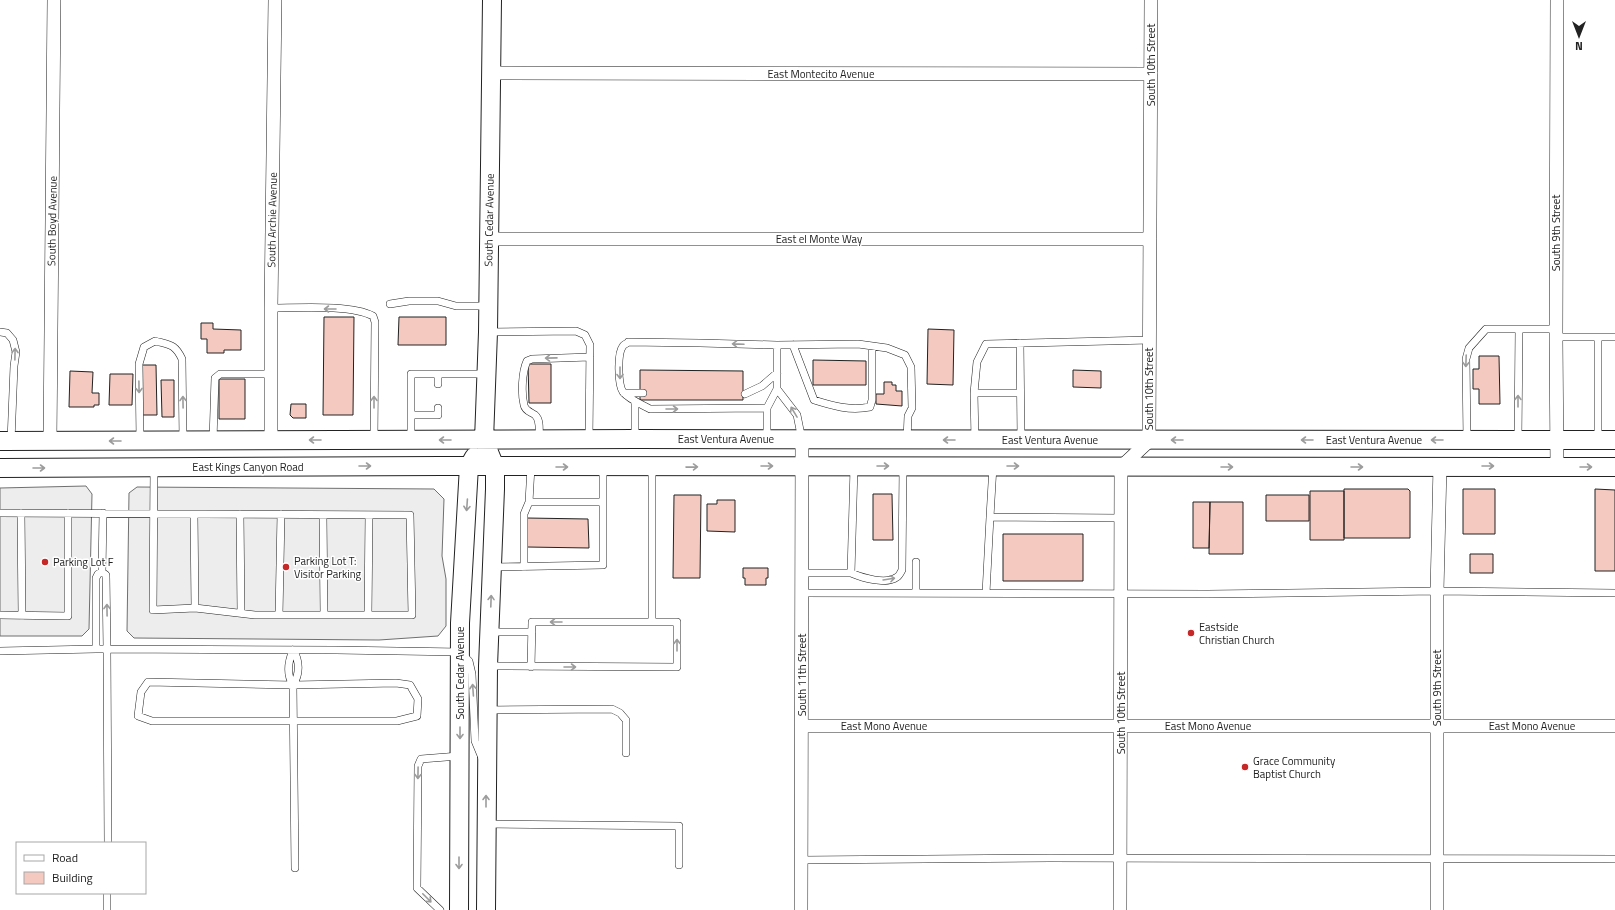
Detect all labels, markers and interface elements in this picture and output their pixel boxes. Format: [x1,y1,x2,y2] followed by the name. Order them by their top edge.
[1559,16,1599,56] north arrow
[1143,24,1159,106] street label: South 10th Street
[1575,38,1583,54] text: N
[768,66,875,82] street label: East Montecito Avenue
[263,172,281,268] street label: South Archie Avenue
[480,173,498,267] street label: South Cedar Avenue
[43,175,61,266] street label: South Boyd Avenue
[1548,195,1564,271] street label: South 9th Street
[776,231,863,247] street label: East el Monte Way
[324,305,337,313] one-way arrow
[732,340,745,347] one-way arrow
[11,347,19,360] one-way arrow
[1141,348,1157,430] street label: South 10th Street
[545,354,558,362] one-way arrow
[1463,354,1470,367] one-way arrow
[616,366,623,379] one-way arrow
[135,380,143,393] one-way arrow
[1514,395,1522,408] one-way arrow
[179,396,187,409] one-way arrow
[371,396,378,409] one-way arrow
[665,405,678,413] one-way arrow
[789,407,798,418] one-way arrow
[678,431,775,447] street label: East Ventura Avenue
[1002,432,1099,448] street label: East Ventura Avenue
[1326,432,1423,448] street label: East Ventura Avenue
[309,436,322,444] one-way arrow
[943,436,956,444] one-way arrow
[1301,436,1314,444] one-way arrow
[1431,436,1444,444] one-way arrow
[109,437,122,445] one-way arrow
[439,437,452,444] one-way arrow
[1171,437,1184,444] one-way arrow
[192,459,304,475] street label: East Kings Canyon Road
[760,462,773,470] one-way arrow
[876,462,889,470] one-way arrow
[1006,462,1019,470] one-way arrow
[1481,462,1494,470] one-way arrow
[358,463,371,470] one-way arrow
[555,463,568,471] one-way arrow
[685,463,698,471] one-way arrow
[1220,463,1233,471] one-way arrow
[1350,463,1363,471] one-way arrow
[1579,463,1592,471] one-way arrow
[32,464,45,472] one-way arrow
[464,498,471,511] one-way arrow
[294,553,362,582] place label: Parking Lot T: Visitor Parking
[53,554,114,570] place label: Parking Lot F
[40,557,50,567] marker: Parking Lot F
[281,562,291,572] marker: Parking Lot T: Visitor Parking
[882,575,895,583] one-way arrow
[487,595,495,608] one-way arrow
[103,604,111,617] one-way arrow
[550,618,563,626] one-way arrow
[1199,619,1275,648] place label: Eastside Christian Church
[452,626,468,720] street label: South Cedar Avenue
[1186,628,1196,638] marker: Eastside Christian Church
[794,634,810,716] street label: South 11th Street
[673,639,681,652] one-way arrow
[1429,650,1445,726] street label: South 9th Street
[563,663,576,671] one-way arrow
[1113,672,1129,754] street label: South 10th Street
[470,684,477,697] one-way arrow
[841,718,928,734] street label: East Mono Avenue
[1165,718,1252,734] street label: East Mono Avenue
[1489,718,1576,734] street label: East Mono Avenue
[456,726,464,739] one-way arrow
[1253,753,1336,782] place label: Grace Community Baptist Church
[1240,762,1250,772] marker: Grace Community Baptist Church
[414,766,422,779] one-way arrow
[482,795,490,808] one-way arrow
[16,842,146,894] legend
[52,848,78,867] text: Road
[455,856,463,869] one-way arrow
[52,868,93,887] text: Building
[422,893,432,903] one-way arrow

